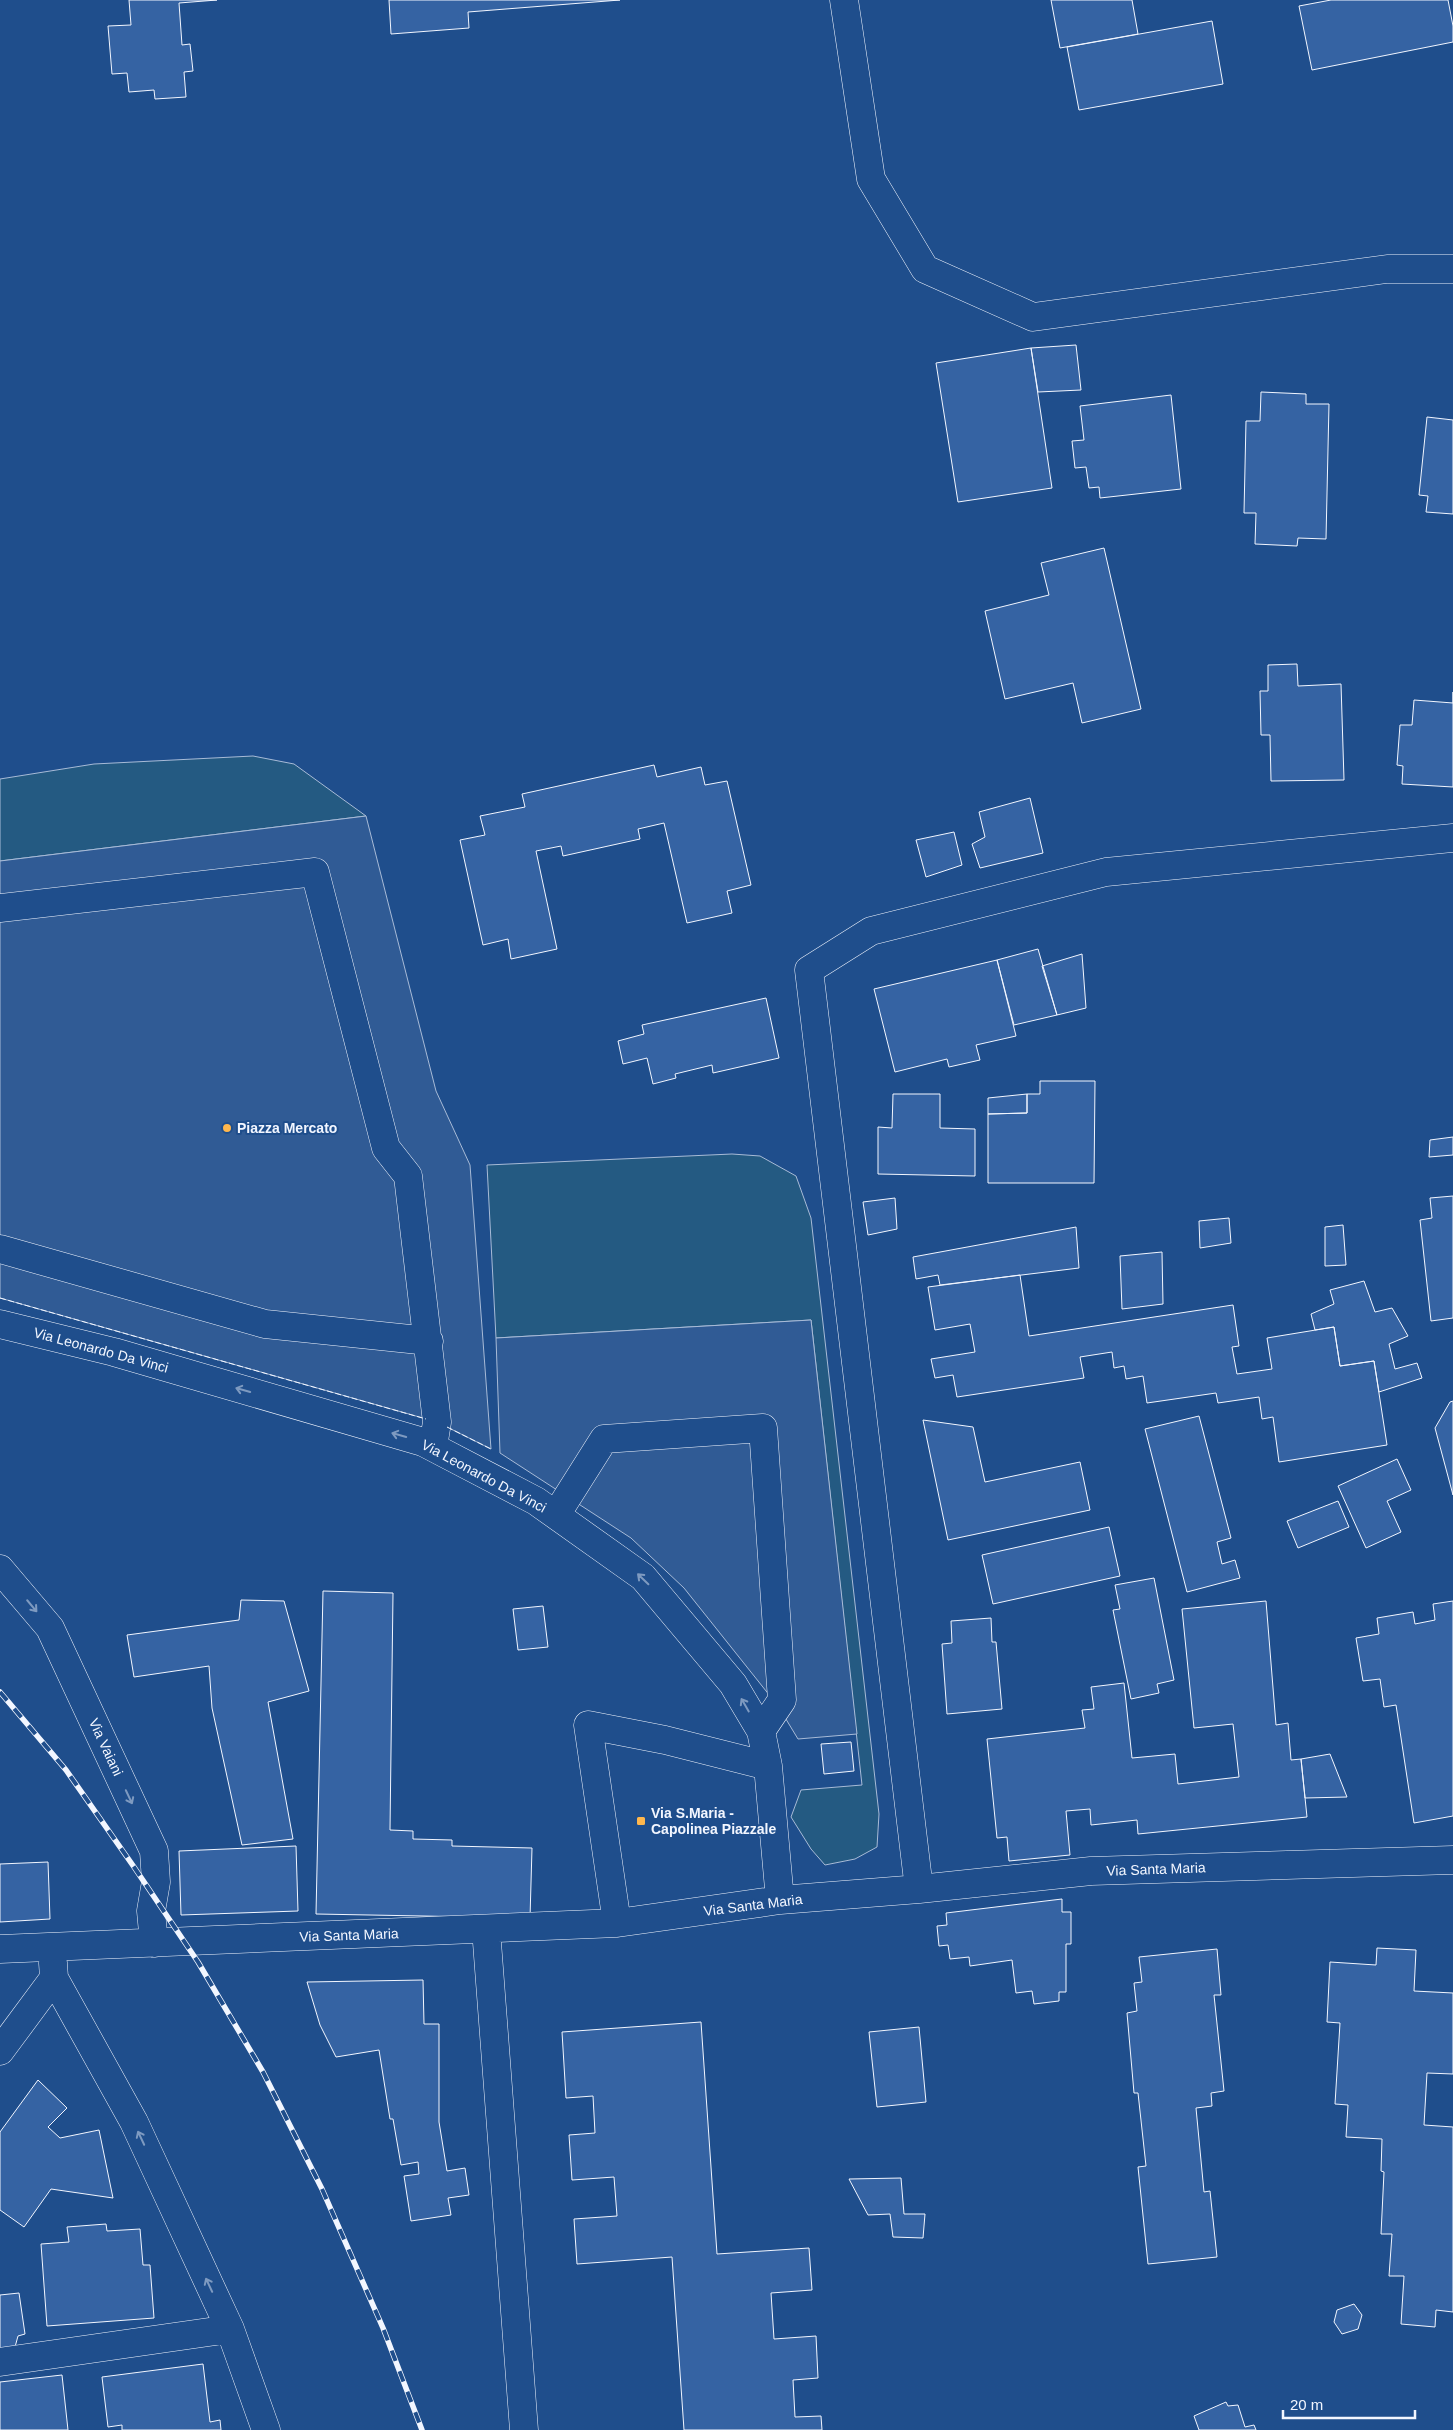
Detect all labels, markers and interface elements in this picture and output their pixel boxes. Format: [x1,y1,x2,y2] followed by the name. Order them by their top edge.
[237,1120,337,1136] place label: Piazza Mercato
[221,1122,233,1134] marker: Piazza Mercato
[32,1324,170,1376] street label: Via Leonardo Da Vinci
[235,1384,251,1394] one-way arrow
[392,1429,408,1439] one-way arrow
[419,1436,549,1516] street label: Via Leonardo Da Vinci
[637,1573,649,1585] one-way arrow
[26,1600,37,1613] one-way arrow
[740,1698,750,1712] one-way arrow
[86,1716,126,1778] street label: Via Vaiani
[125,1789,134,1804] one-way arrow
[651,1805,776,1837] place label: Via S.Maria - Capolinea Piazzale
[635,1815,647,1827] marker: Via S.Maria - Capolinea Piazzale
[1106,1859,1206,1879] street label: Via Santa Maria
[703,1891,803,1919] street label: Via Santa Maria
[299,1925,399,1945] street label: Via Santa Maria
[136,2131,146,2146] one-way arrow
[204,2278,214,2293] one-way arrow
[1283,2388,1416,2420] scale bar
[1290,2396,1323,2413] text: 20 m

